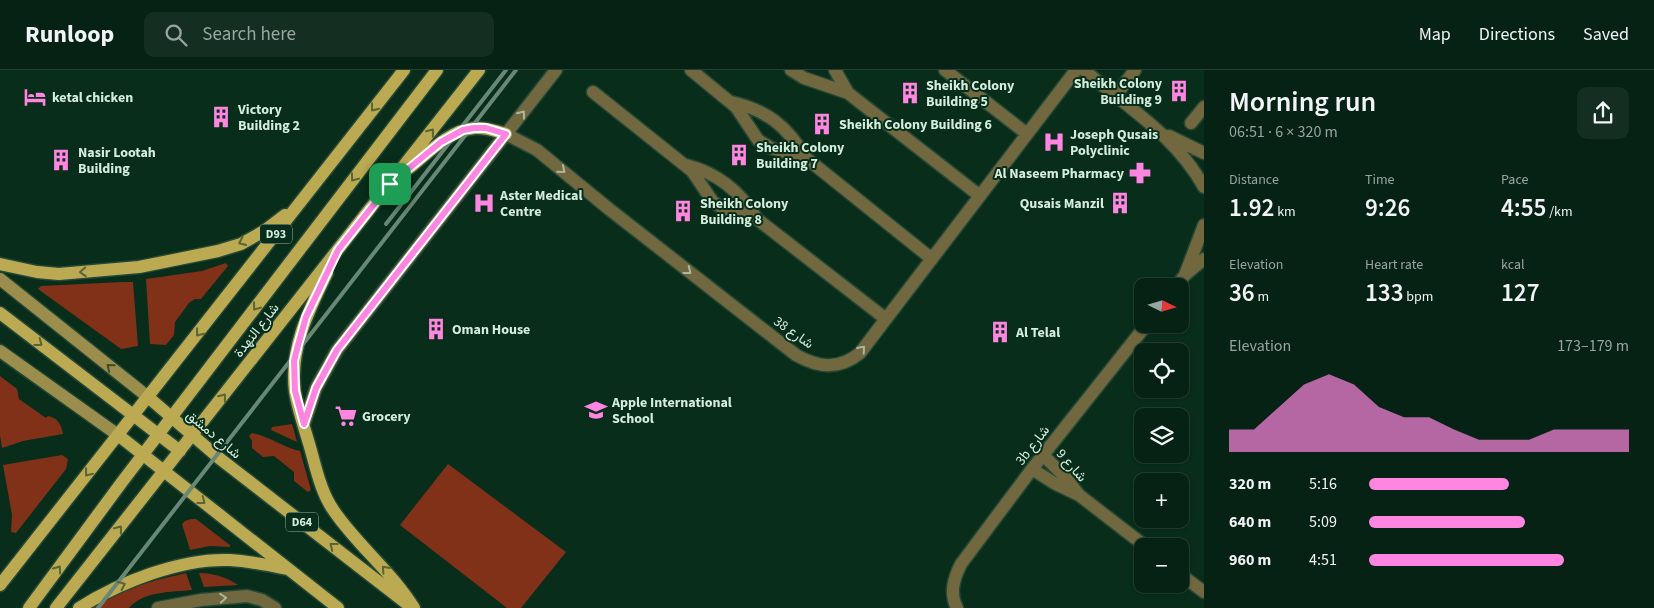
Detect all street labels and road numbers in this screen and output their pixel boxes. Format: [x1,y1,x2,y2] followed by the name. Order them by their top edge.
[260,224,292,243] road number: D93
[229,299,284,362] street label: شارع النهدة
[769,312,818,354] street label: شارع 38
[181,406,245,464] street label: شارع دمشق
[1011,421,1055,470] street label: 3b شارع
[1051,445,1091,487] street label: شارع 9
[286,512,318,532] road number: D64

